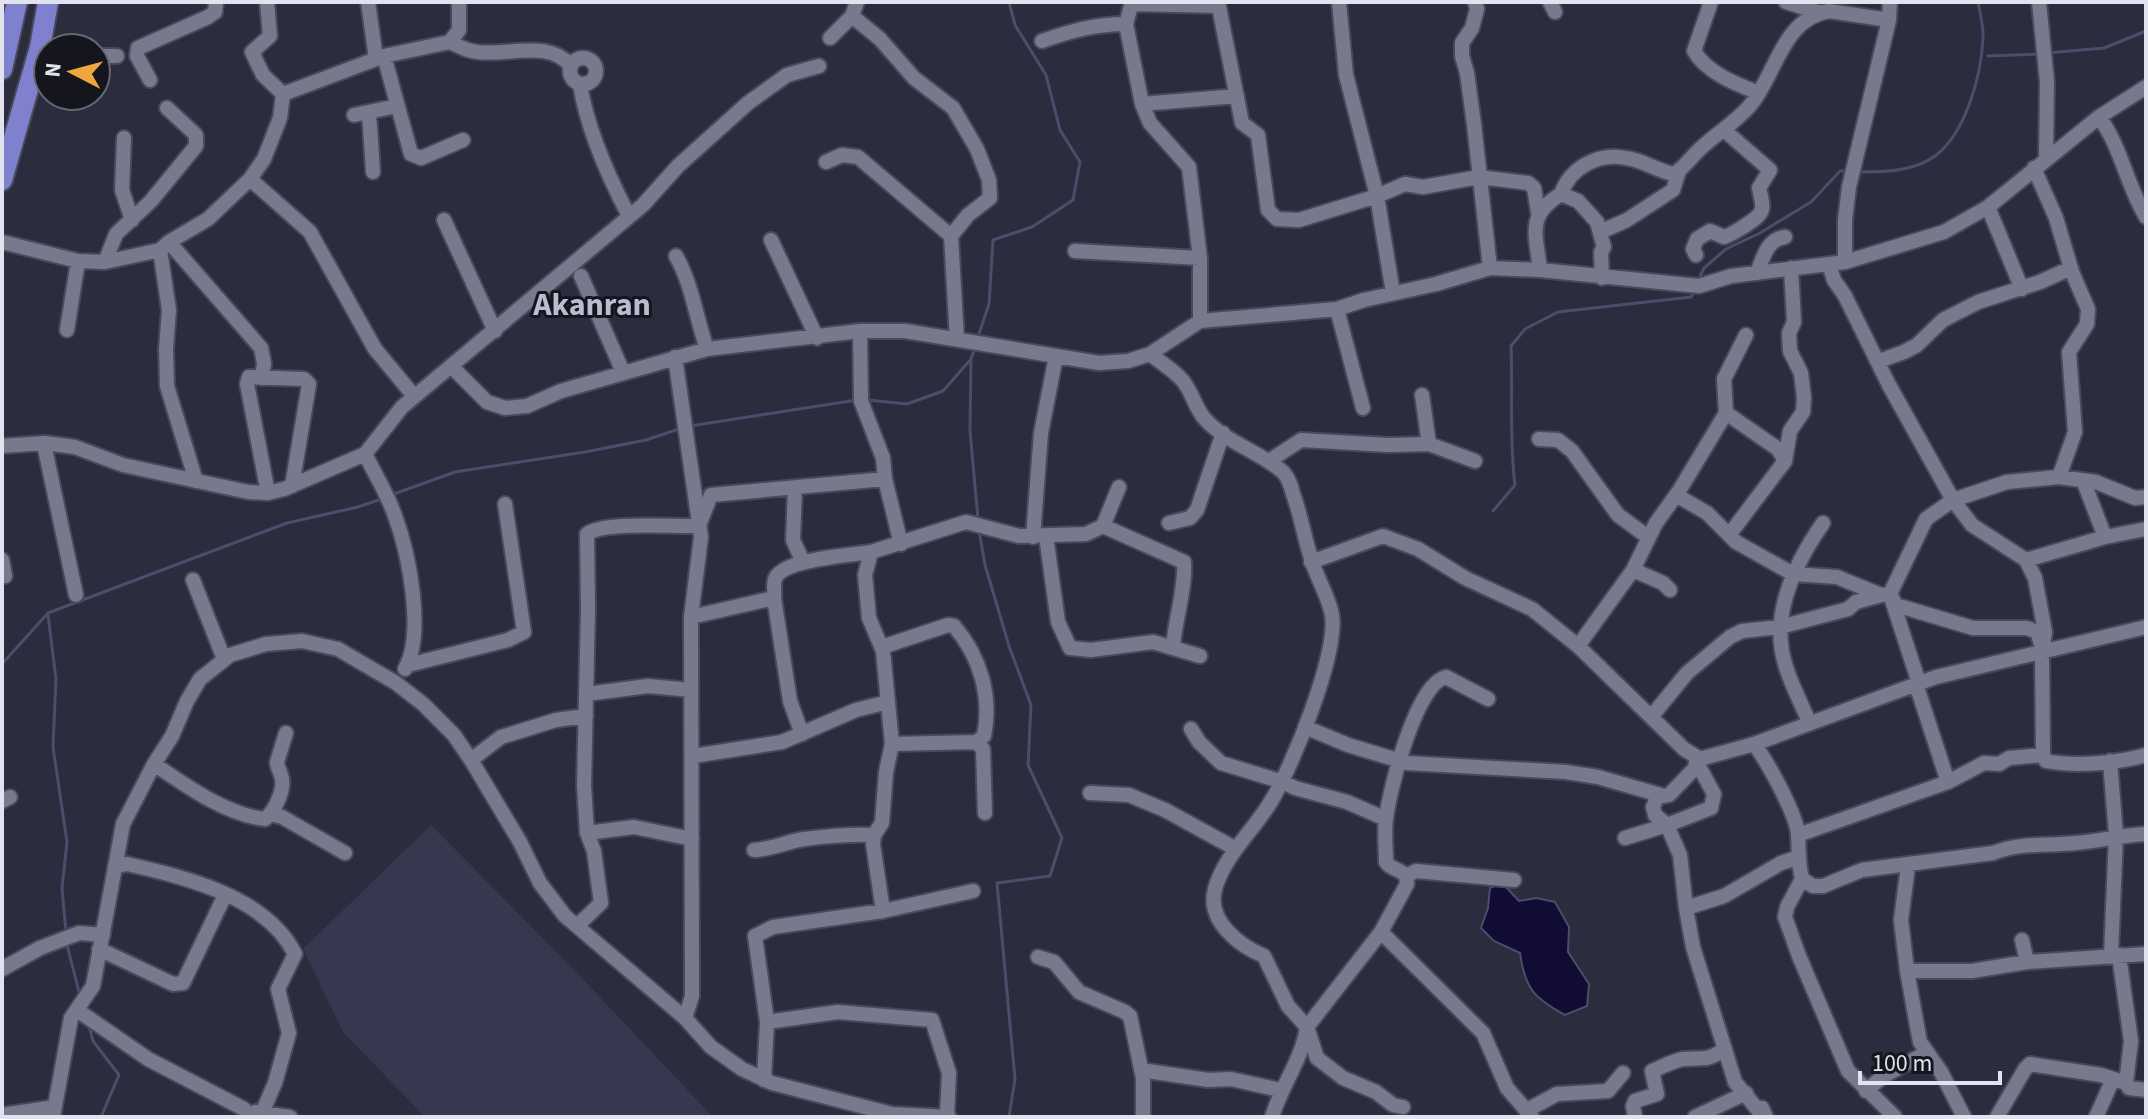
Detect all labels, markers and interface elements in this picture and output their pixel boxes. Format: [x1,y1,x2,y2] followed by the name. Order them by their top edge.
[32,32,112,112] north arrow
[36,61,70,79] text: N
[532,282,651,328] district label: Akanran
[1860,1035,2000,1085] scale bar
[1872,1046,1932,1081] text: 100 m

